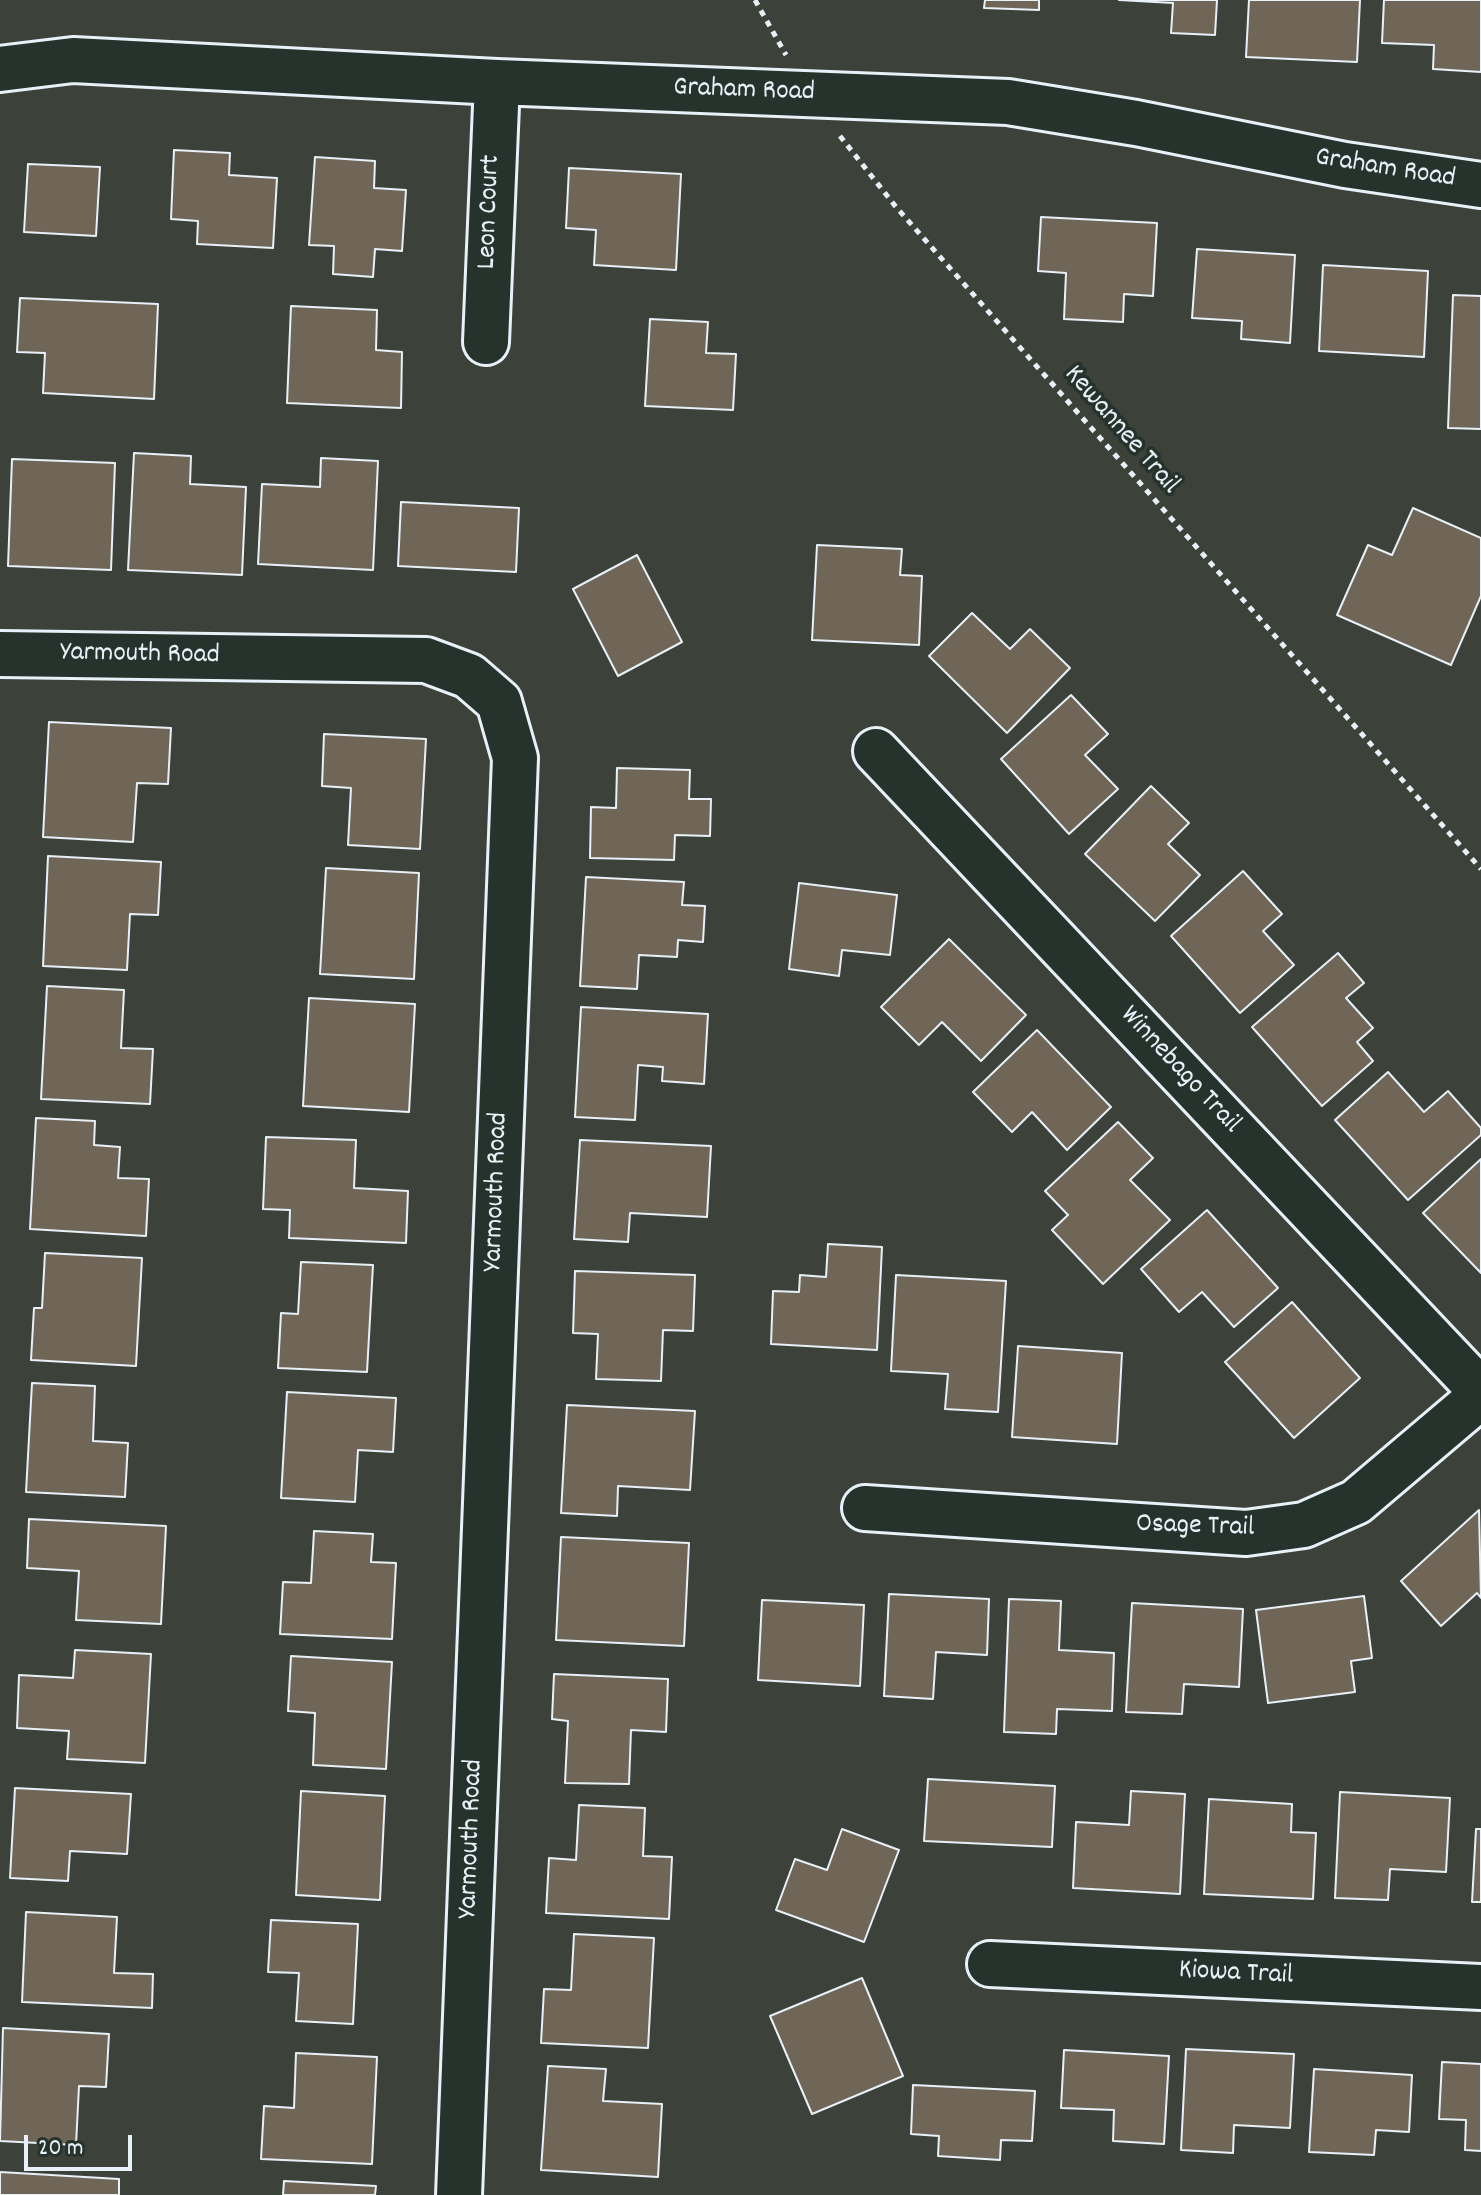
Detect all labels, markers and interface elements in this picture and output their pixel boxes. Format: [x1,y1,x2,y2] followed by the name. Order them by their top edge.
[673,73,815,111] street label: Graham Road
[1312,142,1458,198] street label: Graham Road
[472,154,510,270] street label: Leon Court
[1055,360,1185,502] street label: Kewannee Trail
[60,638,220,674] street label: Yarmouth Road
[1111,1000,1247,1142] street label: Winnebago Trail
[478,1112,518,1272] street label: Yarmouth Road
[1135,1509,1255,1547] street label: Osage Trail
[453,1759,493,1919] street label: Yarmouth Road
[1178,1955,1294,1995] street label: Kiowa Trail
[28,2119,136,2169] scale bar
[38,2132,84,2166] text: 20 m

